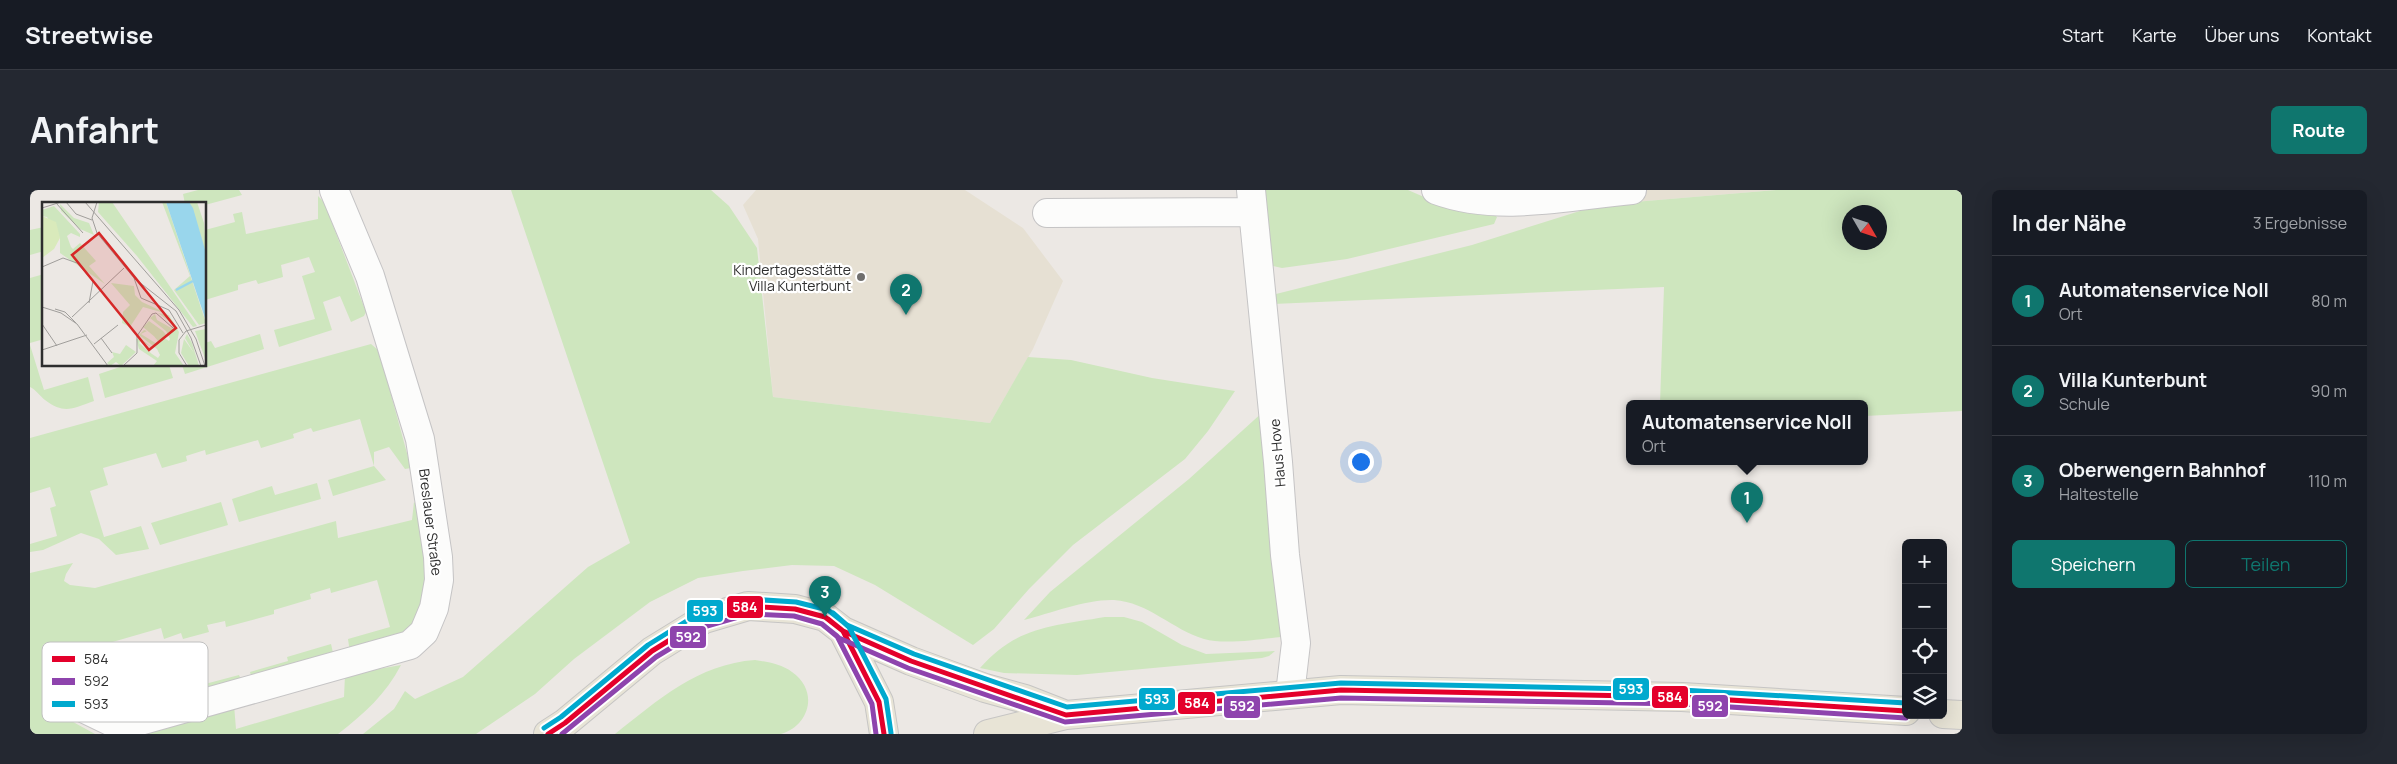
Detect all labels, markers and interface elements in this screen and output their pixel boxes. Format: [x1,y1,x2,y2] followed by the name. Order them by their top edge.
[25,18,153,51] text: Streetwise
[2062,23,2104,47] text: Start
[2132,23,2177,47] text: Karte
[2205,23,2279,47] text: Über uns
[2307,23,2372,47] text: Kontakt
[30,106,159,154] text: Anfahrt
[2271,106,2367,154] button: Route
[42,202,206,366] inset map
[1842,205,1887,250] north arrow
[2012,209,2126,237] text: In der Nähe
[2253,212,2347,234] text: 3 Ergebnisse
[733,260,851,295] place label: Kindertagesstätte Villa Kunterbunt
[855,271,867,283] marker: Kindertagesstätte Villa Kunterbunt
[890,274,922,315] pin: 2
[2059,277,2269,303] text: Automatenservice Noll
[2024,290,2032,312] text: 1
[2311,290,2347,312] text: 80 m
[2059,303,2083,325] text: Ort
[2059,367,2207,393] text: Villa Kunterbunt
[2023,380,2033,402] text: 2
[2311,380,2347,402] text: 90 m
[2059,393,2110,415] text: Schule
[1626,400,1868,465] popup
[1642,409,1852,435] text: Automatenservice Noll
[1265,418,1289,488] street label: Haus Hove
[1642,435,1666,457] text: Ort
[1348,449,1374,475] your location
[2059,457,2266,483] text: Oberwengern Bahnhof
[415,467,447,577] street label: Breslauer Straße
[2023,470,2033,492] text: 3
[2308,470,2347,492] text: 110 m
[1731,482,1763,523] pin: 1
[2059,483,2139,505] text: Haltestelle
[1902,539,1947,719] map controls
[1902,539,1947,584] button: +
[2012,540,2175,588] button: Speichern
[2185,540,2347,588] button: Teilen
[809,576,841,617] pin: 3
[1902,584,1947,629] button: −
[726,595,764,619] line badge: 584
[732,597,758,616] text: 584
[686,599,724,623] line badge: 593
[692,601,718,620] text: 593
[669,625,707,649] line badge: 592
[675,627,701,646] text: 592
[1902,629,1947,674] button: locate
[42,642,208,722] legend
[84,649,108,668] text: 584
[84,671,109,690] text: 592
[1902,674,1947,719] button: layers
[1612,677,1650,701] line badge: 593
[1618,679,1644,698] text: 593
[1651,685,1689,709] line badge: 584
[1138,687,1176,711] line badge: 593
[1657,687,1683,706] text: 584
[1144,689,1170,708] text: 593
[1177,691,1216,715] line badge: 584
[1184,693,1210,712] text: 584
[84,694,109,713] text: 593
[1691,694,1729,718] line badge: 592
[1223,695,1261,719] line badge: 592
[1229,696,1255,715] text: 592
[1697,696,1723,715] text: 592

